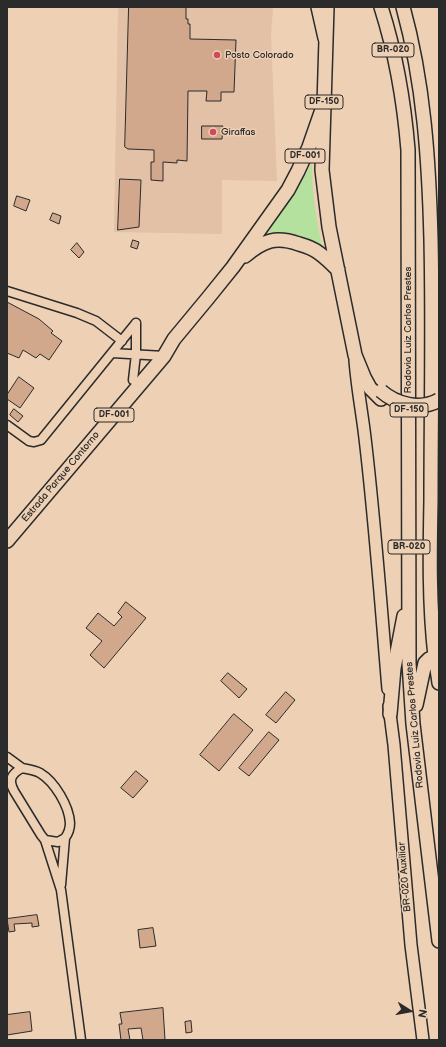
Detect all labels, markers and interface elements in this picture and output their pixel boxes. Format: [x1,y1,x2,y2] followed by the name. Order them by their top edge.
[372,43,414,57] road number: BR-020
[225,49,294,61] place label: Posto Colorado
[212,50,222,60] marker: Posto Colorado
[305,95,343,109] road number: DF-150
[221,126,256,138] place label: Giraffas
[208,127,218,137] marker: Giraffas
[285,149,325,163] road number: DF-001
[402,267,414,393] street label: Rodovia Luiz Carlos Prestes
[390,403,428,417] road number: DF-150
[94,408,134,422] road number: DF-001
[20,429,102,525] street label: Estrada Parque Contorno
[388,540,430,554] road number: BR-020
[403,661,427,789] street label: Rodovia Luiz Carlos Prestes
[396,841,414,913] street label: BR-020 Auxiliar
[390,991,430,1031] north arrow
[415,1008,429,1019] text: N

